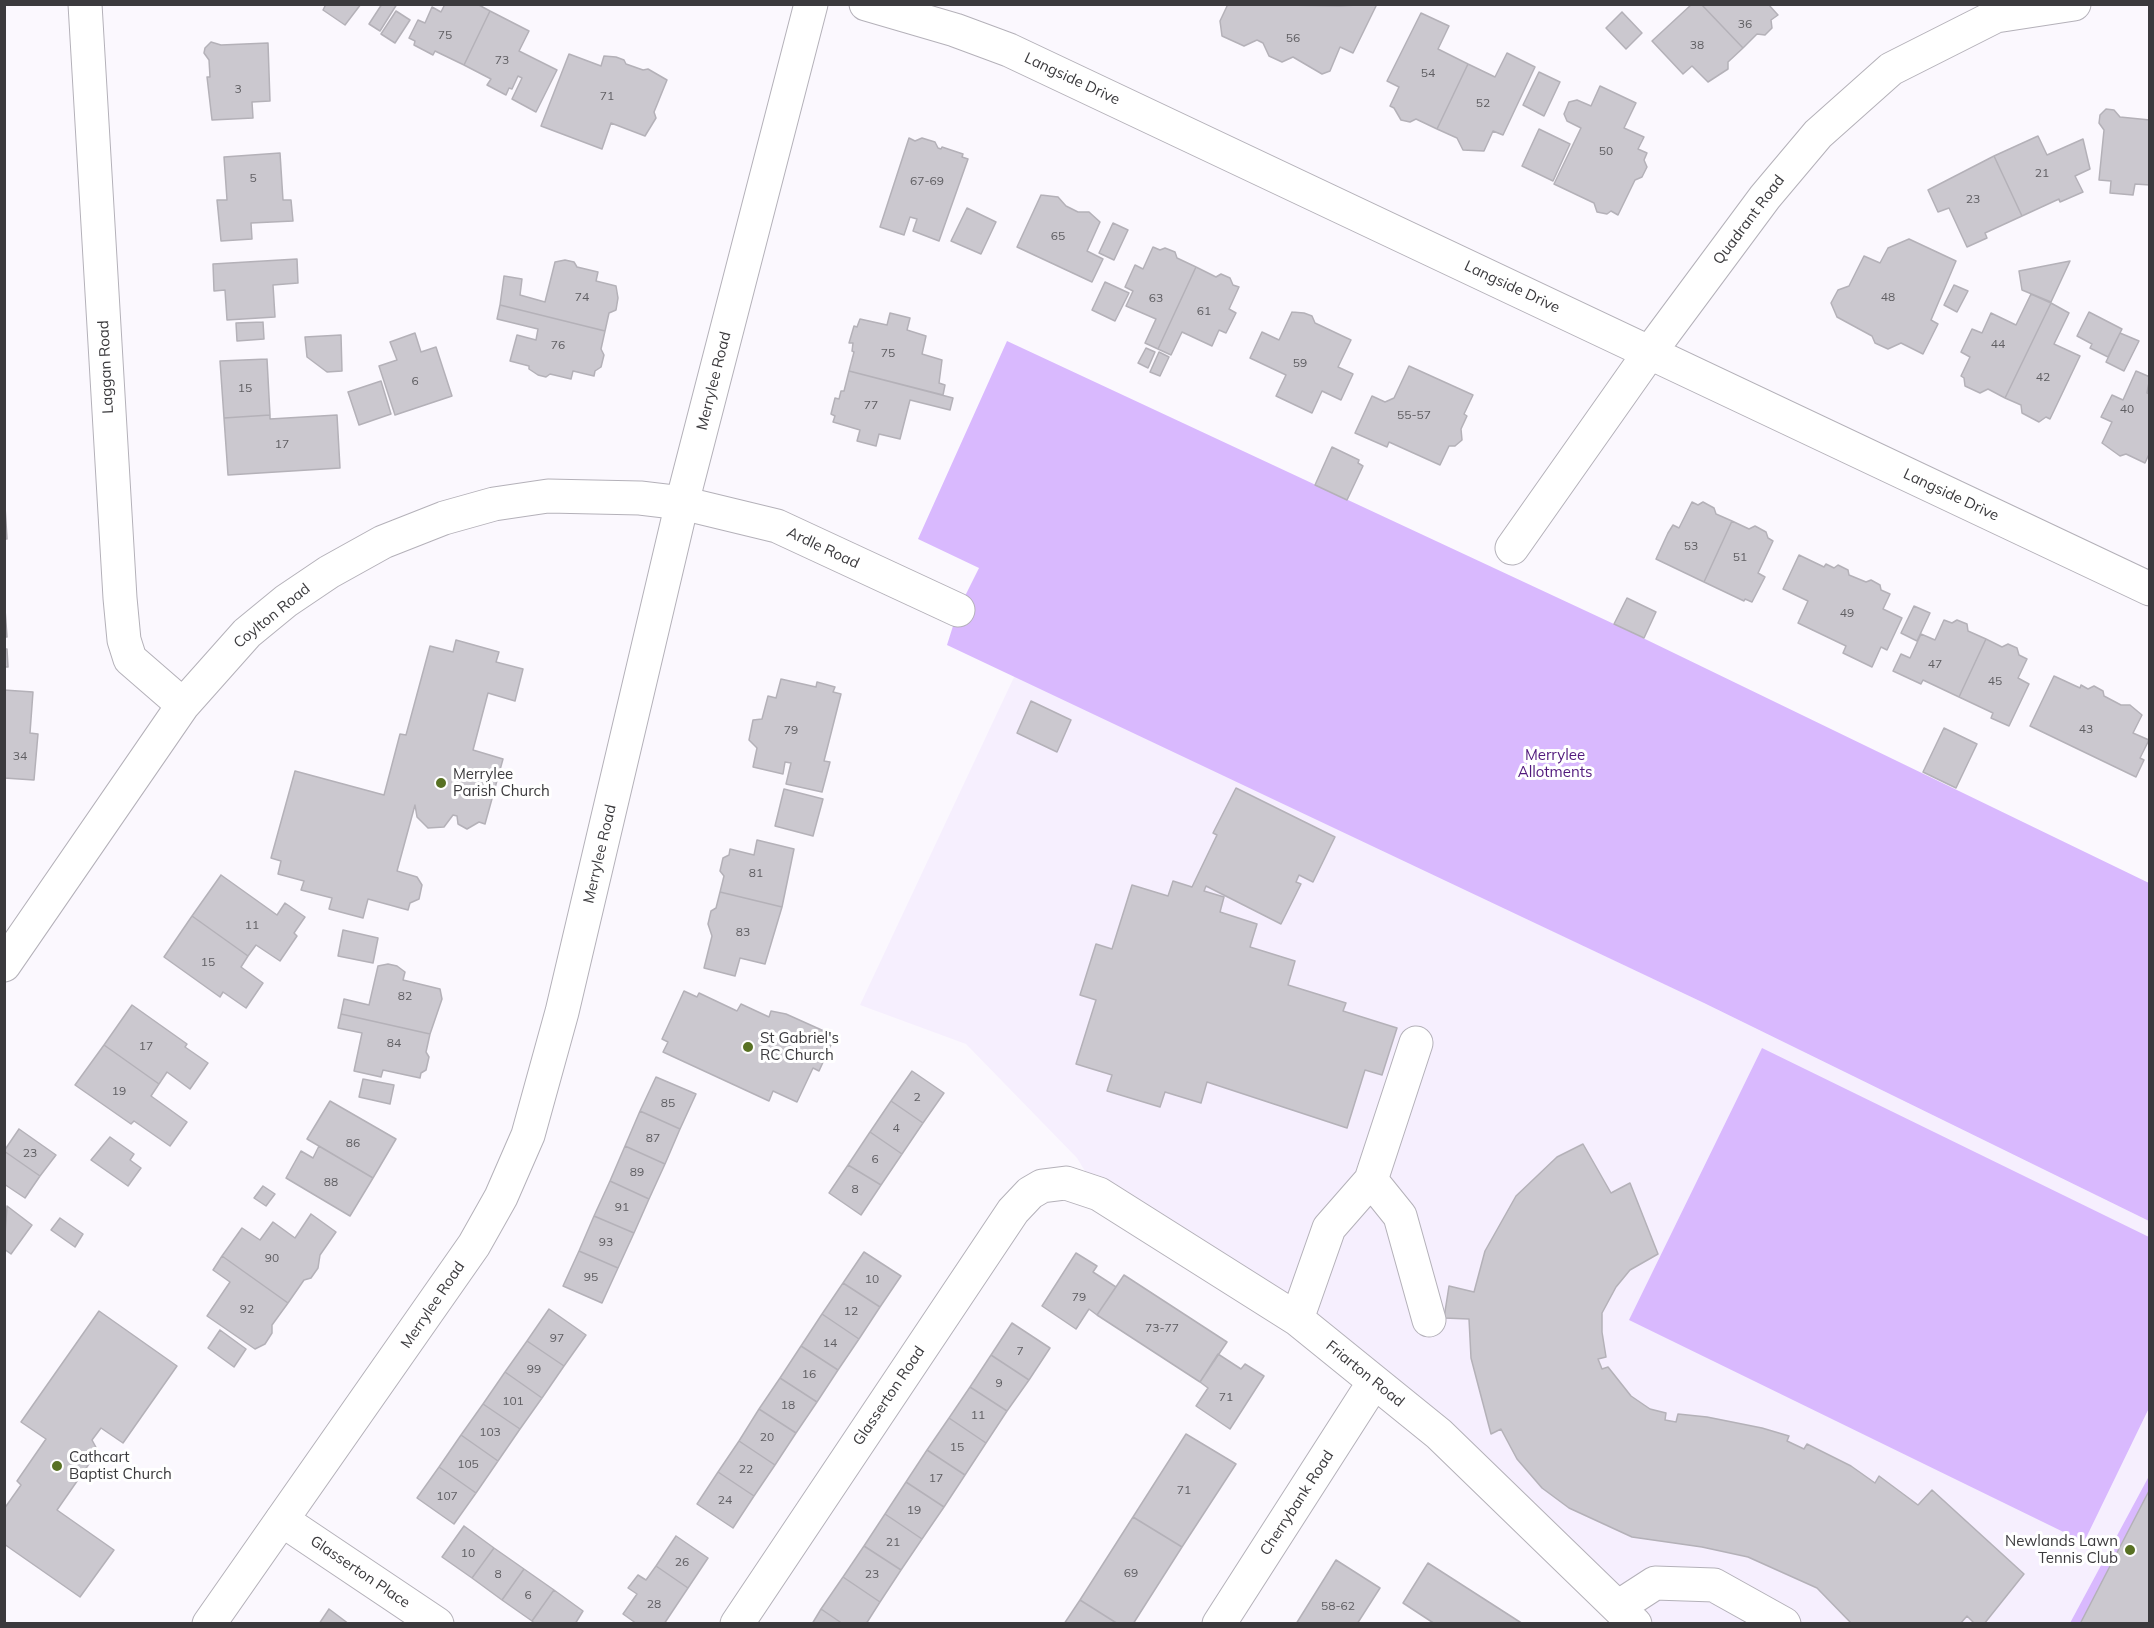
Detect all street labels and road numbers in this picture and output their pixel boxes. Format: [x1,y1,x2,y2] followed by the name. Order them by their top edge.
[1021,49,1123,109] street label: Langside Drive
[1710,172,1788,268] street label: Quadrant Road
[1461,257,1563,317] street label: Langside Drive
[95,320,117,414] street label: Laggan Road
[693,330,735,432] street label: Merrylee Road
[1900,465,2002,525] street label: Langside Drive
[784,523,862,573] street label: Ardle Road
[230,580,314,652] street label: Coylton Road
[580,803,620,905] street label: Merrylee Road
[397,1258,469,1352] street label: Merrylee Road
[1322,1337,1408,1411] street label: Friarton Road
[849,1343,929,1449] street label: Glasserton Road
[1256,1447,1338,1559] street label: Cherrybank Road
[307,1532,413,1612] street label: Glasserton Place

